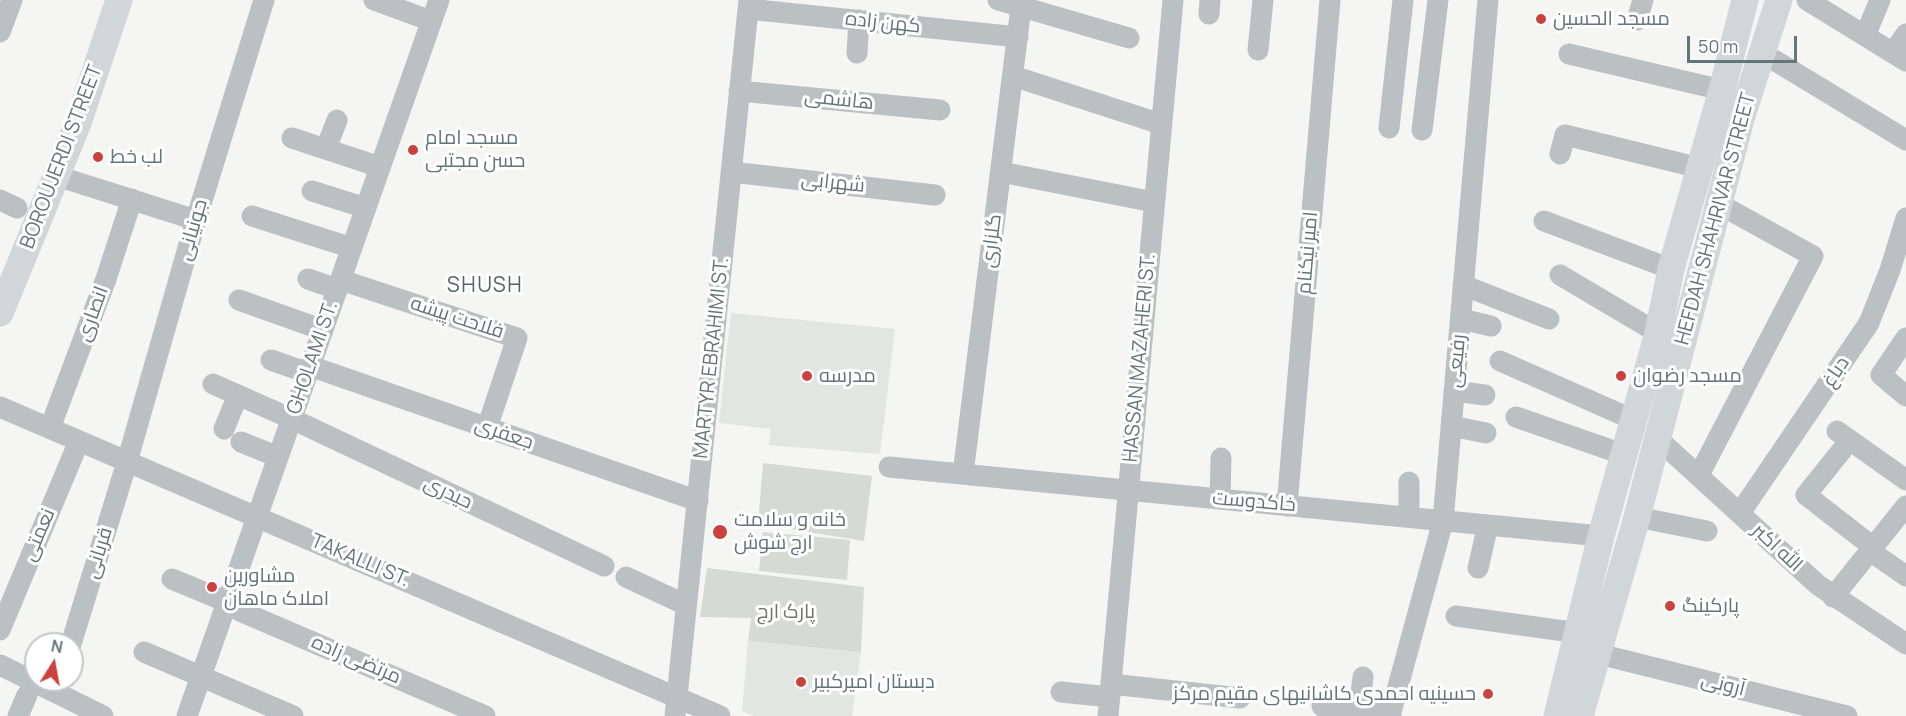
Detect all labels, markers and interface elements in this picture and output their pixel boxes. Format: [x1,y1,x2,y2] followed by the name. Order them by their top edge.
[844,7,922,39] street label: کهن زاده
[1553,7,1670,31] place label: مسجد الحسین
[1534,12,1548,26] marker: مسجد الحسین
[1690,24,1800,62] scale bar
[1698,34,1738,58] text: 50 m
[16,62,108,252] street label: BOROUJERDI STREET
[803,84,875,116] street label: هاشمی
[1671,90,1761,348] street label: HEFDAH SHAHRIVAR STREET
[425,126,525,173] place label: مسجد امام حسن مجتبی
[406,143,420,157] marker: مسجد امام حسن مجتبی
[110,145,163,169] place label: لب خط
[91,150,105,164] marker: لب خط
[800,168,866,198] street label: شهرابی
[173,197,213,263] street label: جونیانی
[1292,211,1324,295] street label: امیر نیکنام
[977,213,1007,269] street label: گلزاری
[1119,253,1161,463] street label: HASSAN MAZAHERI ST.
[689,256,735,460] street label: MARTYR EBRAHIMI ST.
[447,273,523,299] district label: SHUSH
[72,283,114,345] street label: انصاری
[407,292,507,344] street label: فلاحت پیشه
[282,298,344,418] street label: GHOLAMI ST.
[1443,333,1471,389] street label: رفیعی
[1817,352,1855,392] street label: دباغ
[819,364,876,388] place label: مدرسه
[1633,364,1742,388] place label: مسجد رضوان
[800,369,814,383] marker: مدرسه
[1614,369,1628,383] marker: مسجد رضوان
[471,413,537,455] street label: جعفری
[420,471,476,515] street label: حیدری
[1211,486,1297,518] street label: خاکدوست
[17,505,61,565] street label: نعمتی
[734,508,846,555] place label: خانه و سلامت ارج شوش
[1747,519,1807,577] street label: الله اکبر
[711,523,729,541] marker: خانه و سلامت ارج شوش
[80,524,118,582] street label: قربانی
[307,529,413,593] street label: TAKALLI ST.
[224,564,329,611] place label: مشاورین املاک ماهان
[205,580,219,594] marker: مشاورین املاک ماهان
[1682,594,1739,618] place label: پارکینگ
[1663,599,1677,613] marker: پارکینگ
[757,600,815,624] park label: پارک ارج
[308,630,404,690] street label: مرتضی زاده
[24,632,84,692] north arrow
[49,634,65,658] text: N
[1698,668,1748,702] street label: آرونی
[813,670,935,694] place label: دبستان امیرکبیر
[794,675,808,689] marker: دبستان امیرکبیر
[1173,682,1476,706] place label: حسینیه احمدی کاشانیهای مقیم مرکز
[1481,687,1495,701] marker: حسینیه احمدی کاشانیهای مقیم مرکز

